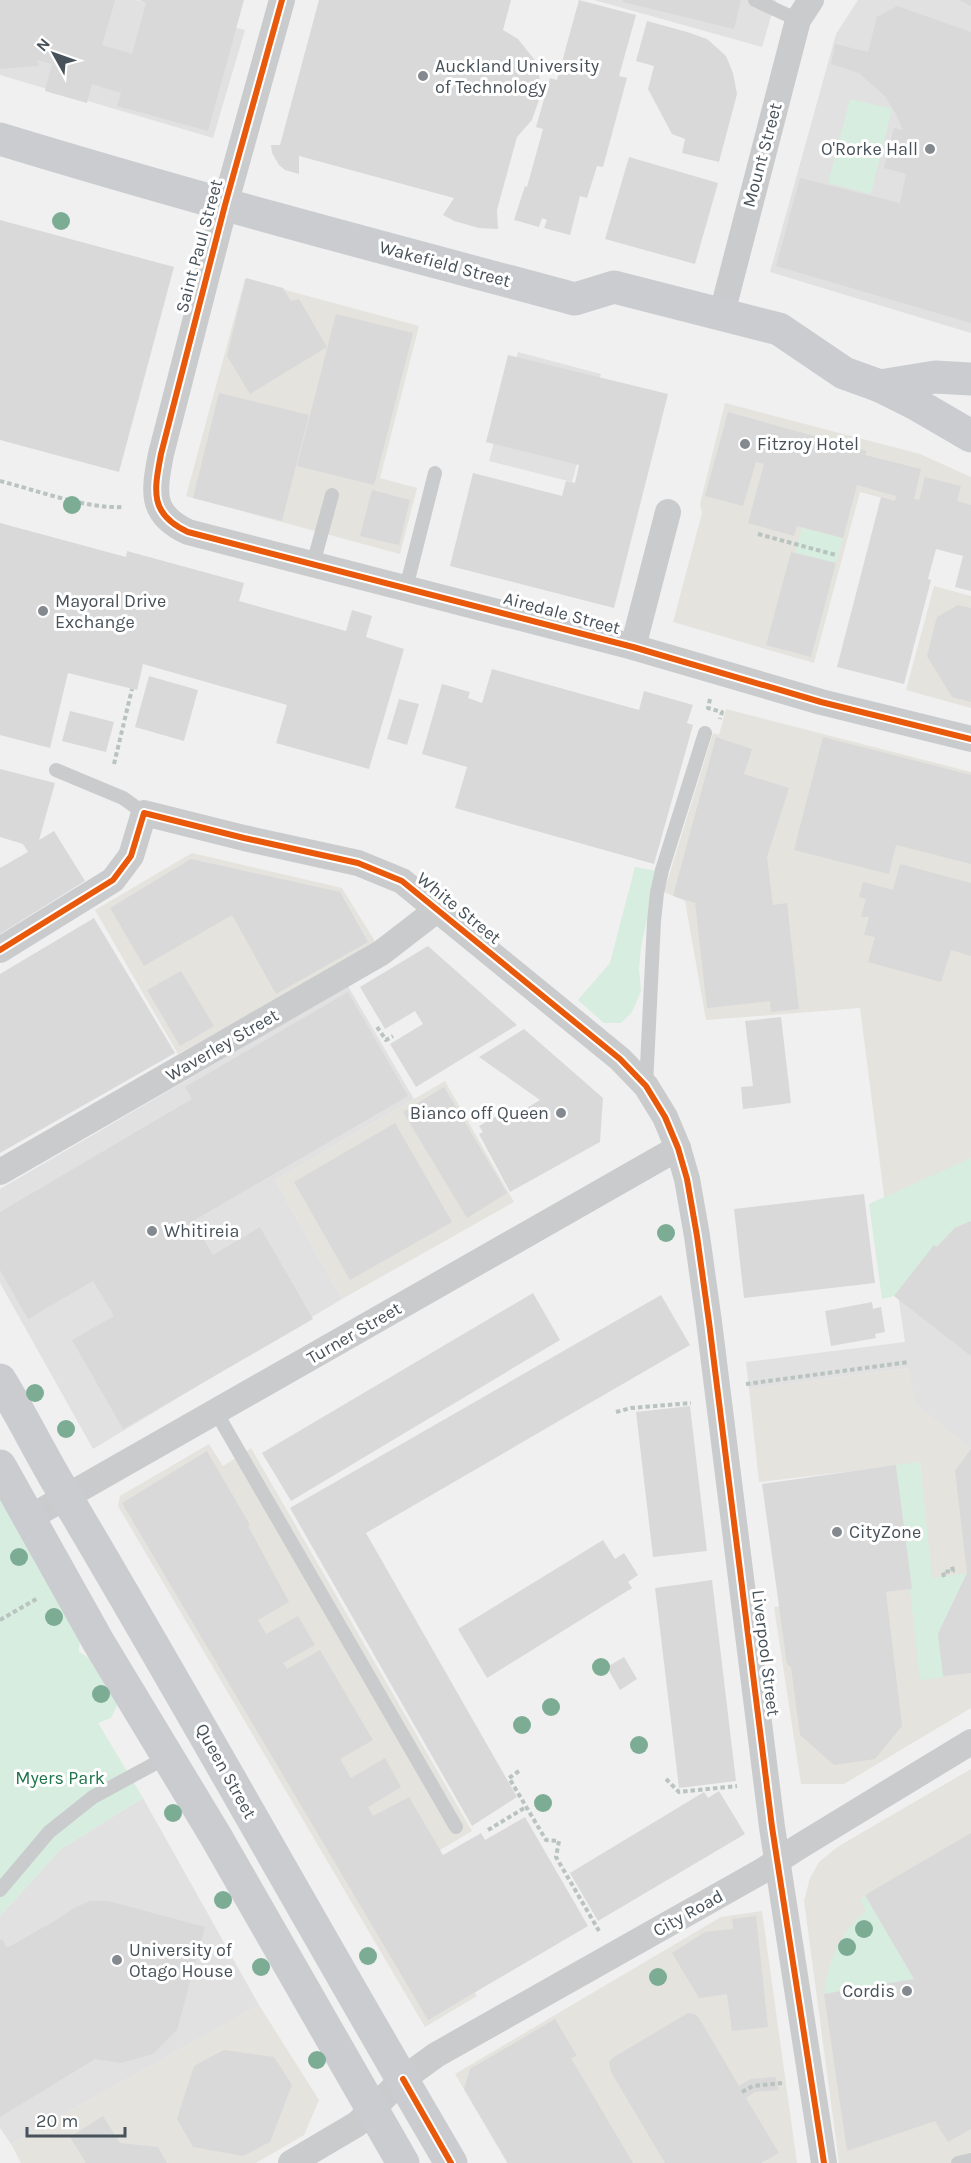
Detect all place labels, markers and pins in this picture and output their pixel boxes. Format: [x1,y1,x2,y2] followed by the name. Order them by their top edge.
[435,55,600,98] place label: Auckland University of Technology
[416,69,430,83] marker: Auckland University of Technology
[821,138,918,160] place label: O'Rorke Hall
[923,142,937,156] marker: O'Rorke Hall
[757,433,859,455] place label: Fitzroy Hotel
[738,437,752,451] marker: Fitzroy Hotel
[55,590,166,633] place label: Mayoral Drive Exchange
[36,604,50,618] marker: Mayoral Drive Exchange
[410,1102,549,1124] place label: Bianco off Queen
[554,1106,568,1120] marker: Bianco off Queen
[164,1220,239,1242] place label: Whitireia
[145,1224,159,1238] marker: Whitireia
[849,1521,921,1543] place label: CityZone
[830,1525,844,1539] marker: CityZone
[129,1939,233,1982] place label: University of Otago House
[110,1953,124,1967] marker: University of Otago House
[842,1980,895,2002] place label: Cordis
[900,1984,914,1998] marker: Cordis

